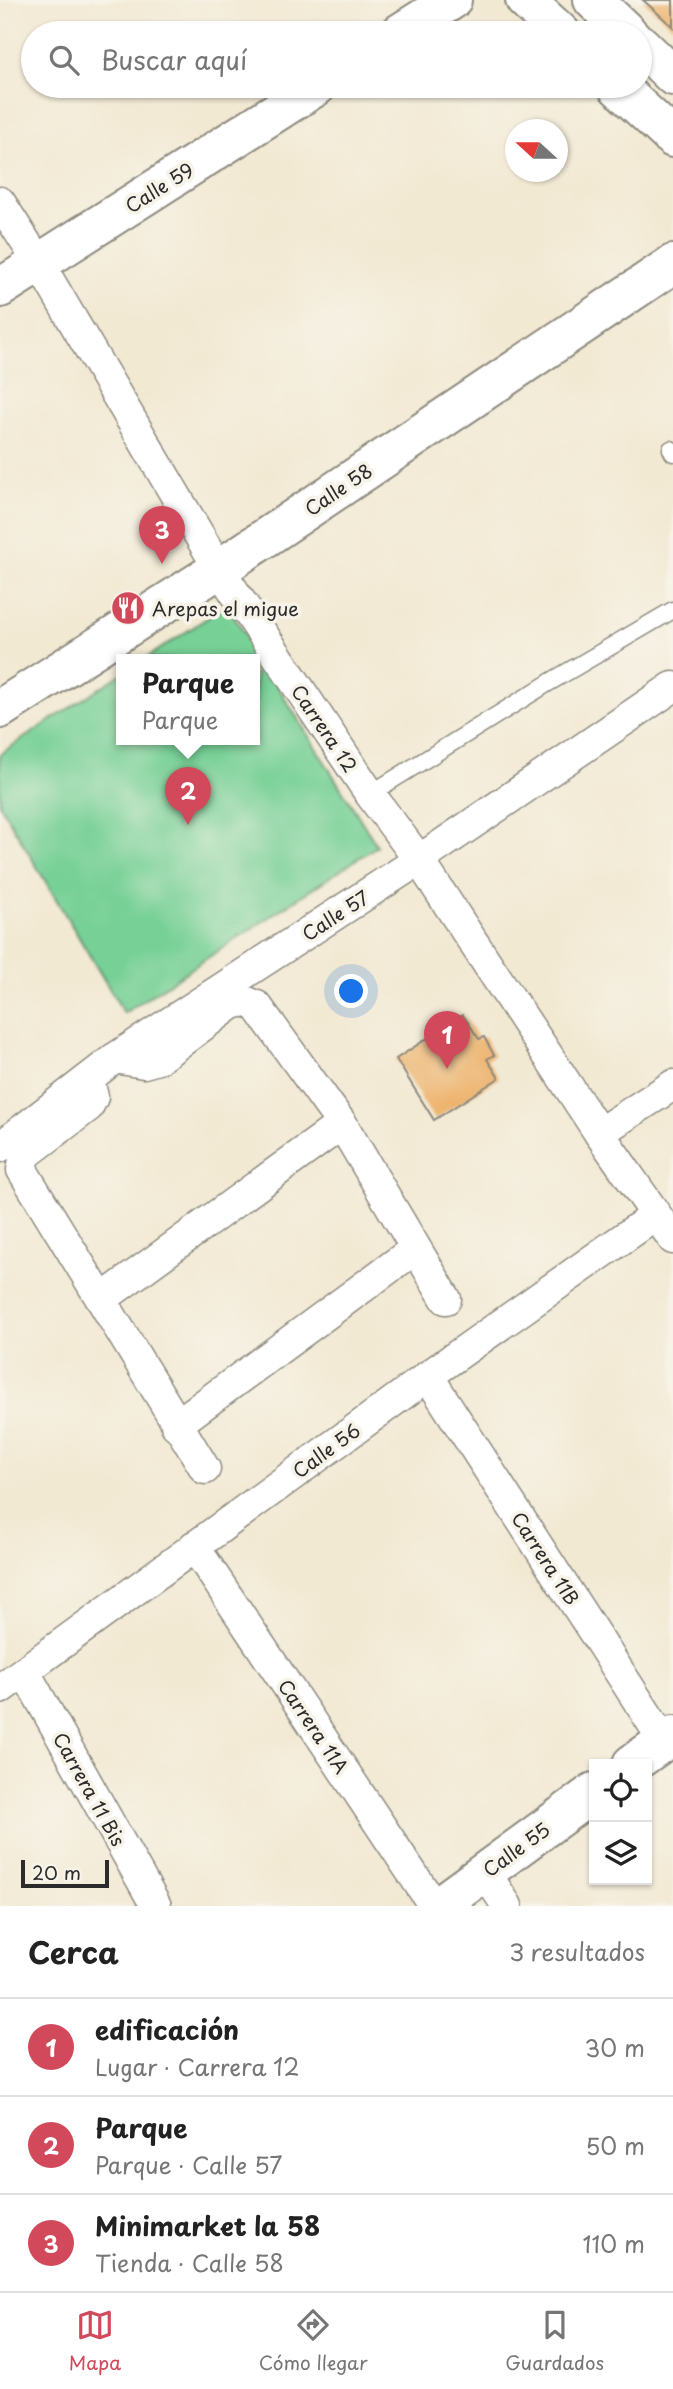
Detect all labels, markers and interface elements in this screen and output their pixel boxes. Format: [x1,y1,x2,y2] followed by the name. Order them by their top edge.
[21,21,652,98] search box
[101,40,247,79] text: Buscar aquí
[45,41,83,79] icon: search
[505,119,568,182] north arrow
[119,155,199,219] street label: Calle 59
[299,456,377,522] street label: Calle 58
[139,506,185,564] pin: 3
[109,589,147,627] restaurant icon: Arepas el migue
[152,594,299,622] place label: Arepas el migue
[116,654,260,745] popup
[142,663,234,702] text: Parque
[285,679,365,777] street label: Carrera 12
[142,702,218,737] text: Parque
[165,767,211,825] pin: 2
[296,883,374,947] street label: Calle 57
[334,974,368,1008] your location
[424,1011,470,1069] pin: 1
[286,1416,366,1484] street label: Calle 56
[505,1506,587,1610] street label: Carrera 11B
[272,1673,356,1779] street label: Carrera 11A
[47,1727,133,1851] street label: Carrera 11 Bis
[589,1759,652,1885] map controls
[589,1759,652,1822] button: locate
[477,1815,555,1883] street label: Calle 55
[589,1822,652,1885] button: layers
[21,1857,108,1889] scale bar
[32,1858,81,1886] text: 20 m
[28,1929,119,1974] text: Cerca
[509,1934,645,1969] text: 3 resultados
[95,2010,239,2049] text: edificación
[46,2030,57,2065] text: 1
[584,2030,645,2065] text: 30 m
[95,2049,300,2084] text: Lugar · Carrera 12
[95,2108,187,2147] text: Parque
[43,2128,59,2163] text: 2
[585,2128,645,2163] text: 50 m
[95,2147,282,2182] text: Parque · Calle 57
[95,2206,320,2245] text: Minimarket la 58
[43,2226,59,2261] text: 3
[583,2226,645,2261] text: 110 m
[95,2245,284,2280] text: Tienda · Calle 58
[69,2306,121,2376] tab: Mapa
[259,2306,368,2376] tab: Cómo llegar
[505,2306,604,2376] tab: Guardados

